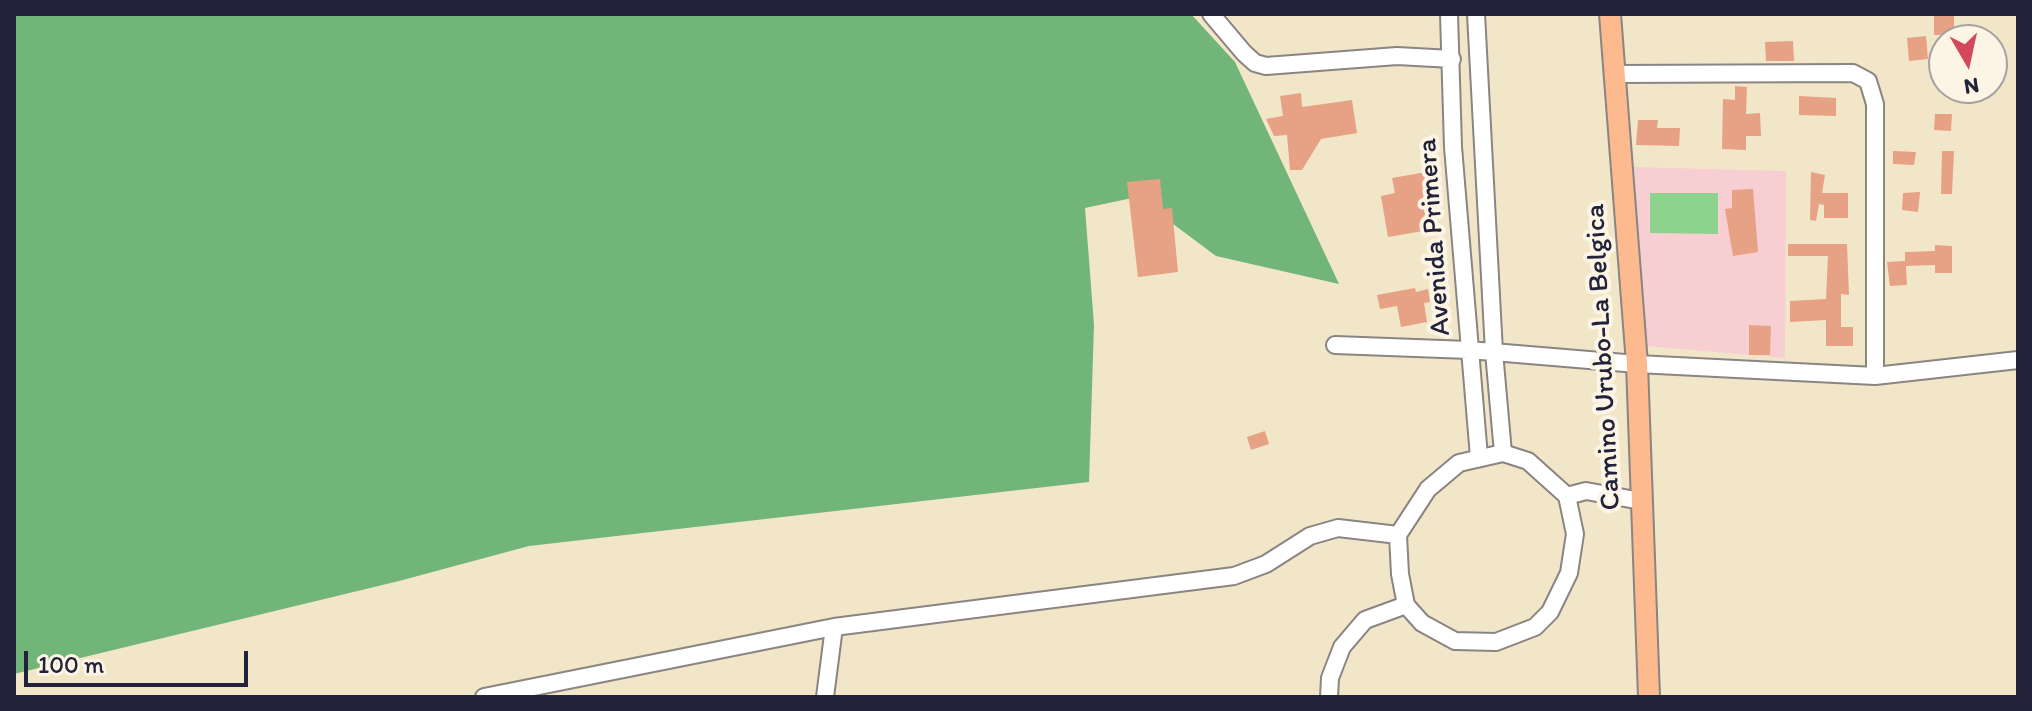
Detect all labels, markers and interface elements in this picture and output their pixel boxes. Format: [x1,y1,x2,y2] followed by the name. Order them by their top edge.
[1928,24,2008,104] north arrow
[1962,72,1981,101] text: N
[1411,137,1459,337] street label: Avenida Primera
[1579,203,1629,511] street label: Camino Urubo-La Belgica
[28,635,252,685] scale bar
[38,650,104,679] text: 100 m

